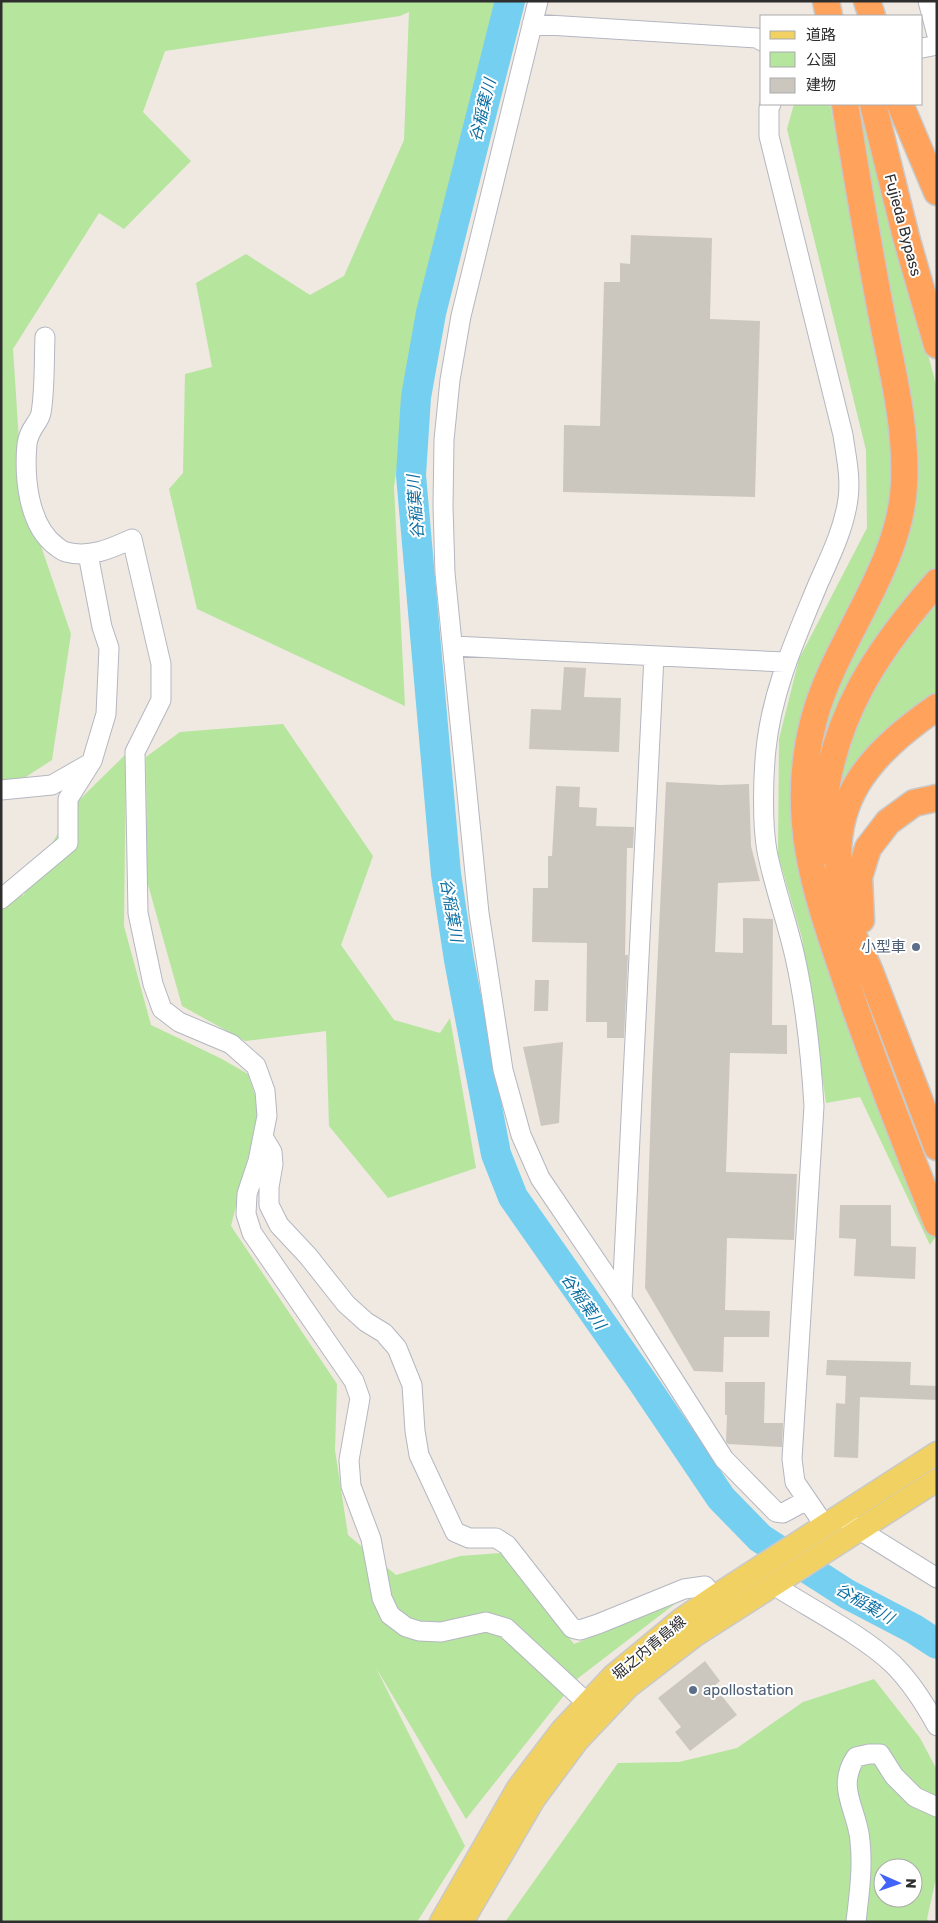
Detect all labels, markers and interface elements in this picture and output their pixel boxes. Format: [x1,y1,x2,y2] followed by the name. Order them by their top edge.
[760,15,923,105] legend
[806,26,836,44] text: 道路
[806,51,836,69] text: 公園
[466,75,500,143] water label: 谷稲葉川
[806,76,836,94] text: 建物
[881,172,925,278] street label: Fujieda Bypass
[404,472,427,540] water label: 谷稲葉川
[437,877,467,945] water label: 谷稲葉川
[861,938,906,956] place label: 小型車
[910,941,922,953] marker: 小型車
[557,1270,611,1335] water label: 谷稲葉川
[832,1579,899,1629] water label: 谷稲葉川
[609,1612,689,1684] street label: 堀之内青島線
[703,1681,794,1699] place label: apollostation
[687,1684,699,1696] marker: apollostation
[873,1858,923,1908] north arrow
[902,1878,919,1889] text: N

